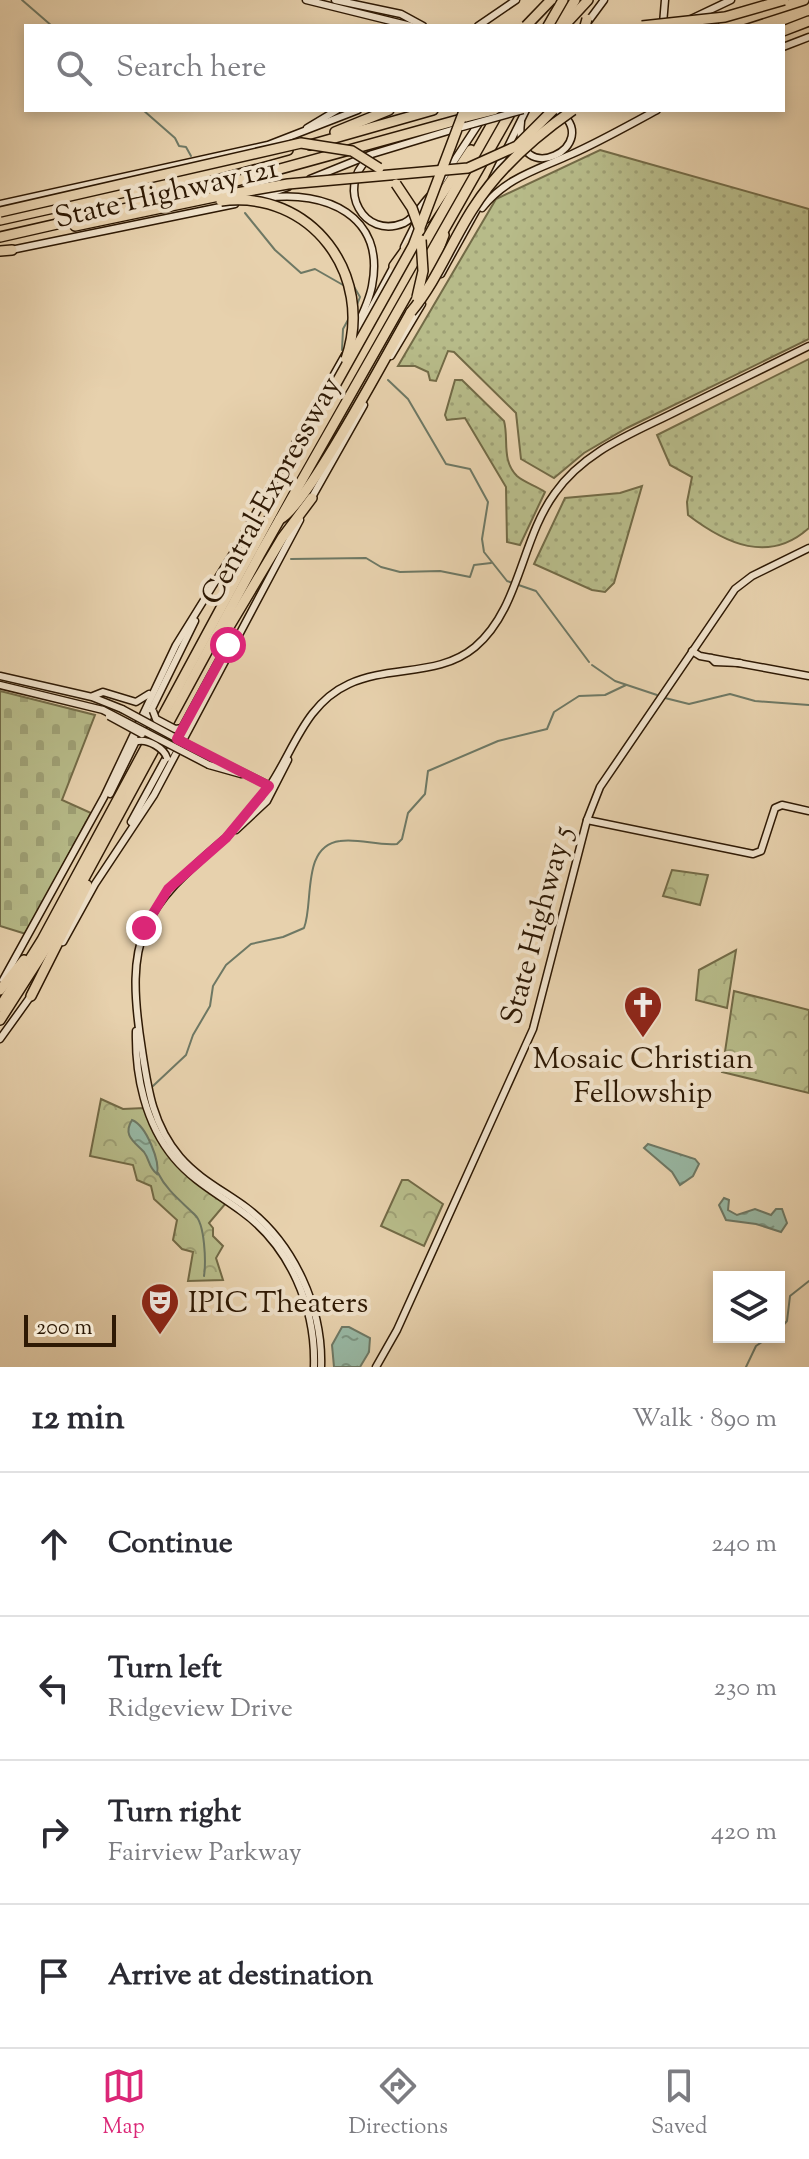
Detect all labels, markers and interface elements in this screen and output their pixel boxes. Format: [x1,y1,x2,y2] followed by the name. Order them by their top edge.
[24,24,785,112] search box
[52,46,96,90] icon: search
[116,47,266,90] text: Search here
[51,148,282,241] street label: State Highway 121
[191,369,353,613] street label: Central Expressway
[210,627,246,663] route start
[491,822,586,1030] street label: State Highway 5
[126,910,162,946] route end
[622,984,664,1039] church icon: Mosaic Christian Fellowship
[533,1039,754,1116] place label: Mosaic Christian Fellowship
[713,1271,785,1343] map controls
[713,1271,785,1343] button: layers
[139,1281,181,1336] theatre icon: IPIC Theaters
[188,1283,368,1326] place label: IPIC Theaters
[24,1311,116,1347] scale bar
[36,1313,92,1345] text: 200 m
[32,1395,125,1444] text: 12 min
[632,1401,777,1438] text: Walk · 890 m
[32,1522,76,1566] icon: ahead
[108,1523,233,1566] text: Continue
[711,1526,777,1563] text: 240 m
[108,1648,222,1691] text: Turn left
[32,1666,76,1710] icon: left
[714,1670,777,1707] text: 230 m
[108,1691,293,1728] text: Ridgeview Drive
[108,1792,241,1835] text: Turn right
[32,1810,76,1854] icon: right
[711,1814,777,1851] text: 420 m
[108,1835,302,1872] text: Fairview Parkway
[32,1954,76,1998] icon: arrive
[108,1955,373,1998] text: Arrive at destination
[102,2064,146,2144] tab: Map
[349,2064,448,2144] tab: Directions
[651,2064,707,2144] tab: Saved

